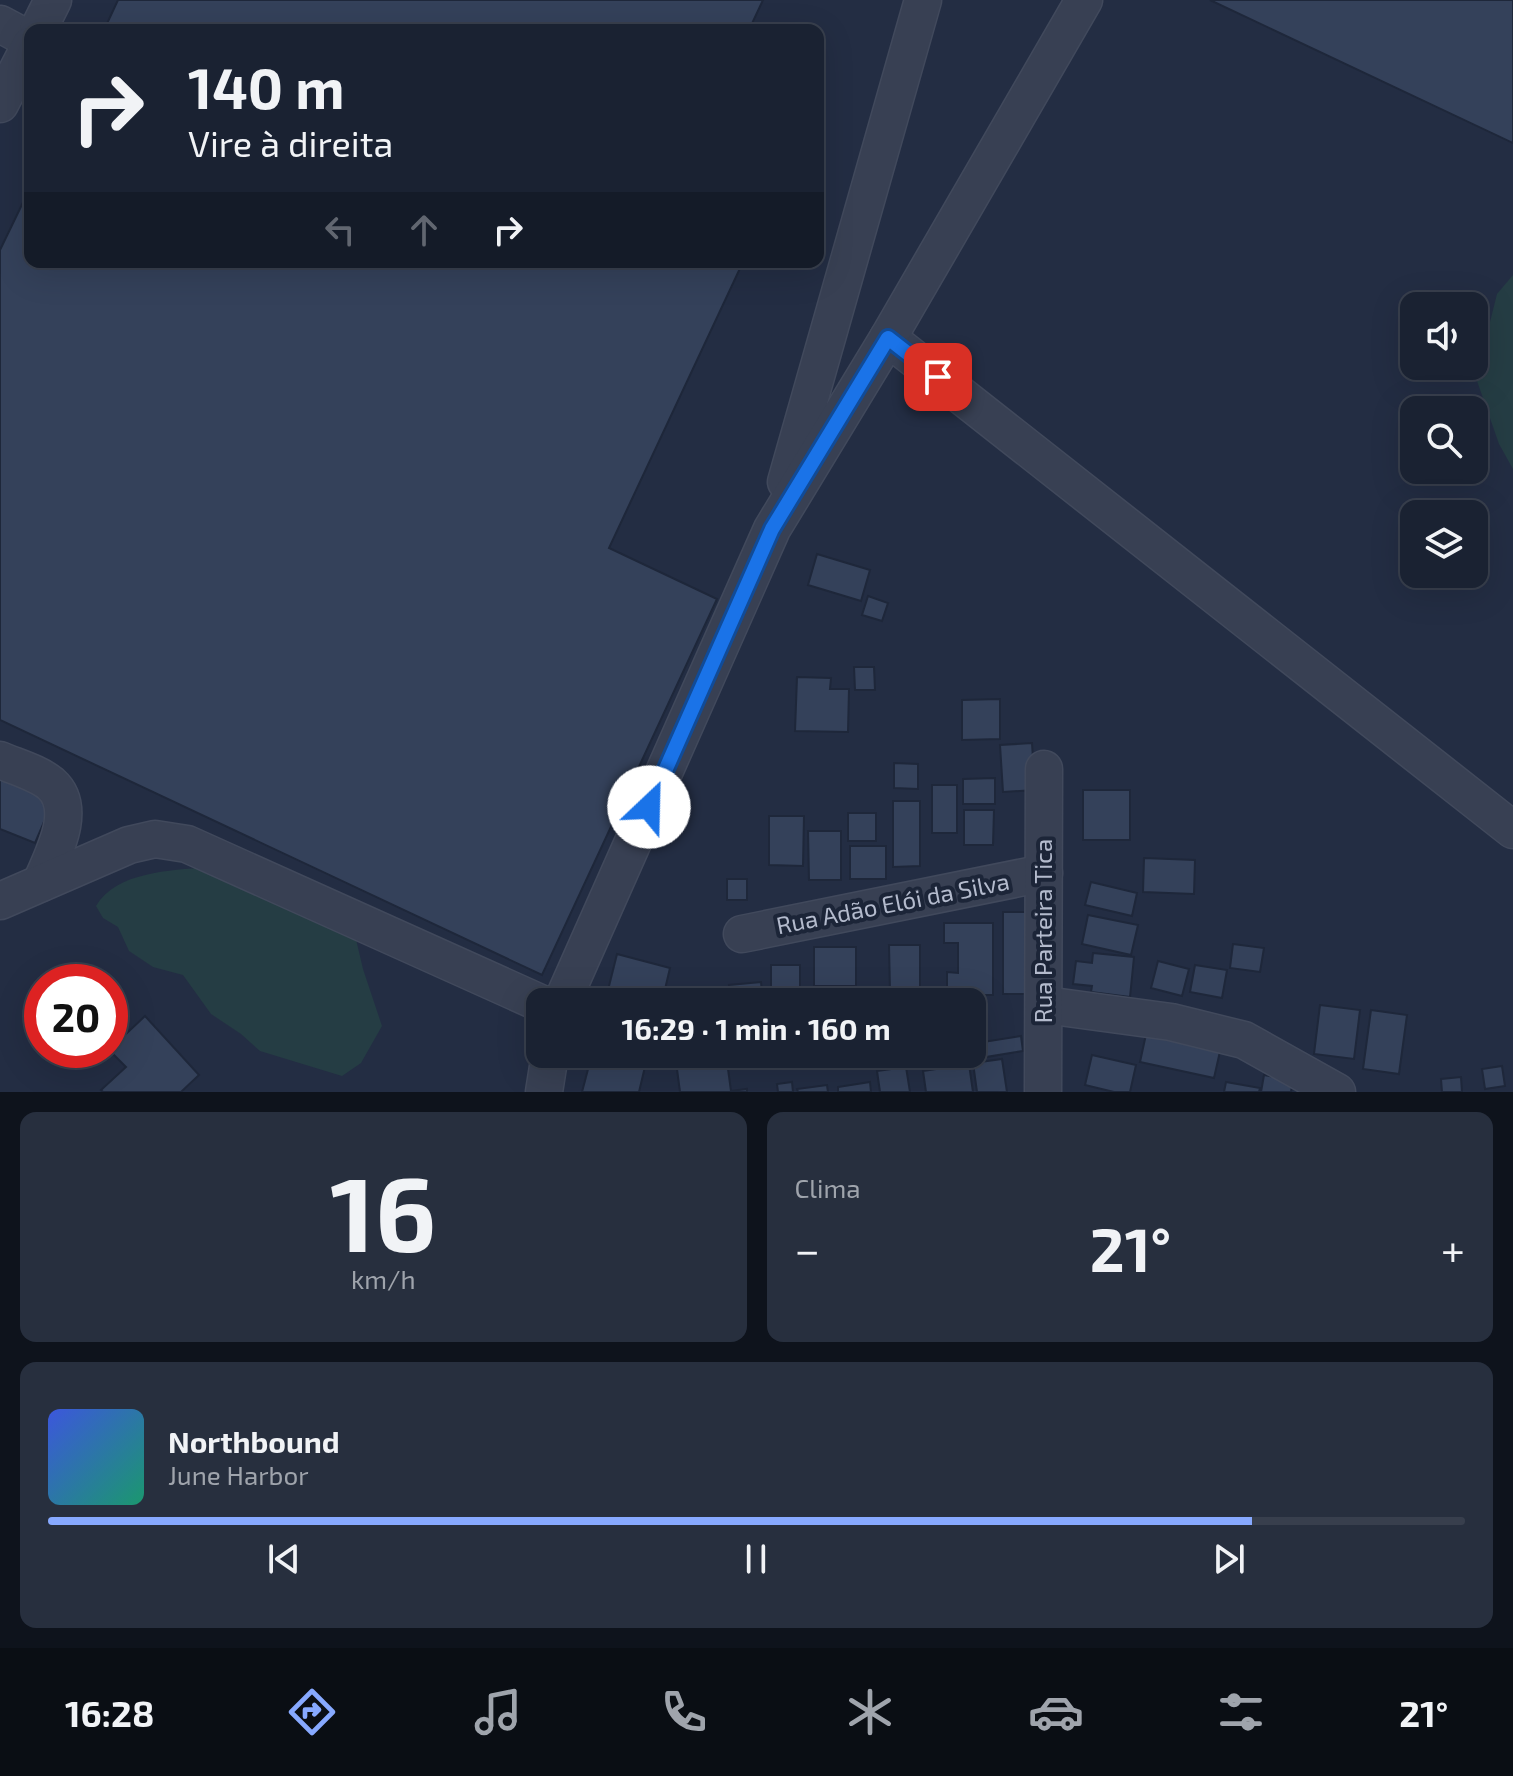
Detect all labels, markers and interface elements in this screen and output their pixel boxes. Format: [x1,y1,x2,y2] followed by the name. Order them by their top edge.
[188,53,345,120] text: 140 m
[56,56,160,160] icon: right
[188,121,393,164] text: Vire à direita
[318,208,362,252] icon: left
[402,208,446,252] icon: ahead
[486,208,530,252] icon: right
[1400,292,1488,588] map controls
[1400,292,1488,380] button: sound
[904,343,972,411] pin
[916,355,960,399] icon: arrive
[1400,396,1488,484] button: search
[1400,500,1488,588] button: layers
[607,765,691,849] position arrow
[1028,839,1057,1023] street label: Rua Parteira Tica
[774,866,1012,939] street label: Rua Adão Elói da Silva
[24,964,128,1068] speed limit sign: 20
[621,1010,891,1046] text: 16:29 · 1 min · 160 m
[330,1148,436,1273] text: 16
[795,1172,861,1203] text: Clima
[1090,1212,1171,1284] text: 21°
[795,1222,820,1275] text: −
[1441,1222,1465,1275] text: +
[351,1263,416,1294] text: km/h
[168,1423,340,1459] text: Northbound
[168,1459,309,1490] text: June Harbor
[262,1537,306,1581] icon: previous
[734,1537,778,1581] icon: pause
[1207,1537,1251,1581] icon: next
[284,1684,340,1740] icon: directions
[470,1684,526,1740] icon: music
[656,1684,712,1740] icon: phone
[842,1684,898,1740] icon: climate
[1028,1684,1084,1740] icon: car
[1213,1684,1269,1740] icon: filters
[65,1691,154,1734] text: 16:28
[1399,1691,1448,1734] text: 21°

